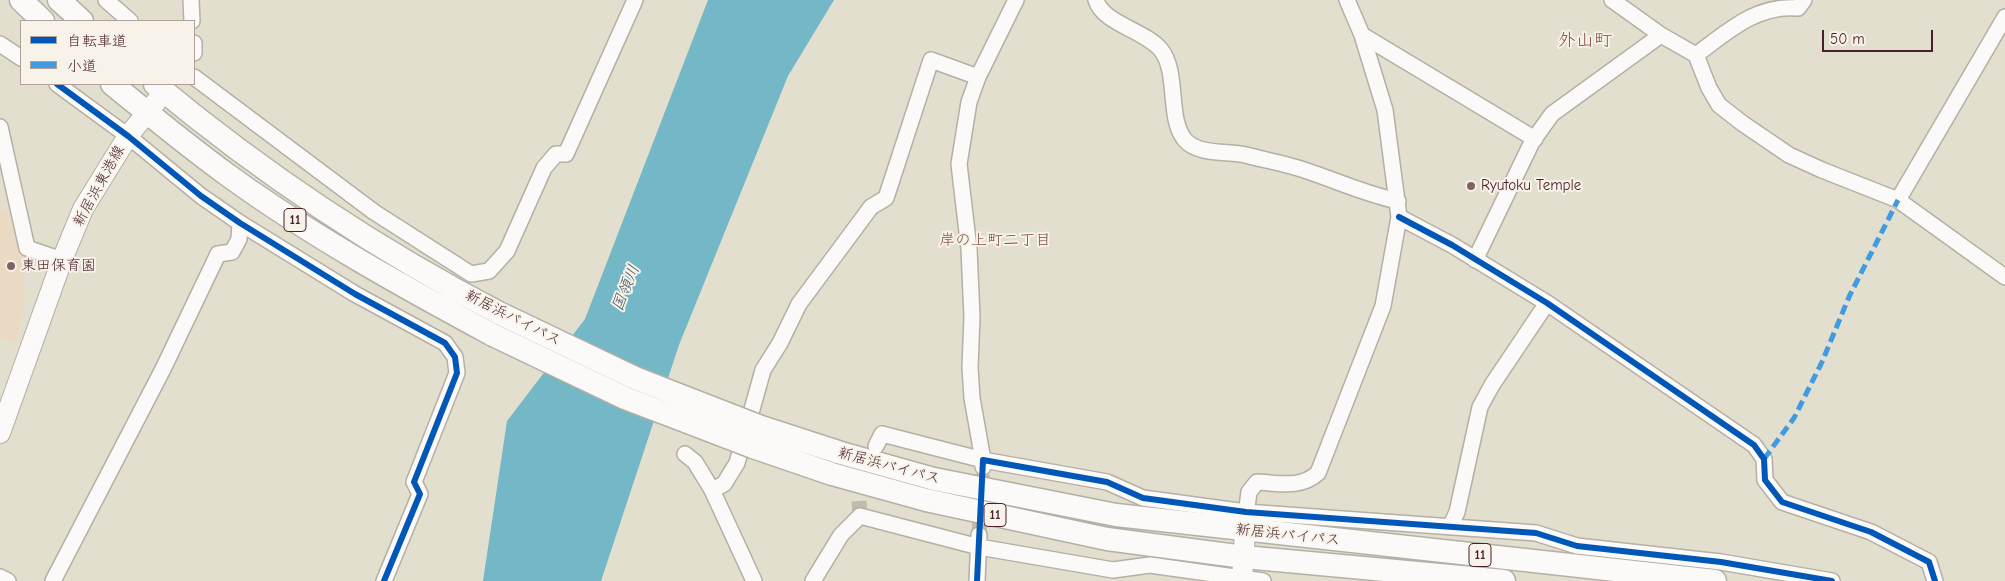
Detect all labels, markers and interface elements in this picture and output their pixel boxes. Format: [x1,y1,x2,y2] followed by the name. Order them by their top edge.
[20,20,195,85] legend
[1825,20,1936,52] scale bar
[1558,30,1612,52] district label: 外山町
[1830,30,1865,48] text: 50 m
[67,32,127,50] text: 自転車道
[67,57,97,75] text: 小道
[69,142,129,230] street label: 新居浜東港線
[1481,177,1581,195] place label: Ryutoku Temple
[1465,180,1477,192] marker: Ryutoku Temple
[284,208,306,232] road number: 11
[939,230,1051,250] district label: 岸の上町二丁目
[21,257,96,275] place label: 東田保育園
[5,260,17,272] marker: 東田保育園
[608,262,644,314] water label: 国領川
[462,286,564,350] street label: 新居浜バイパス
[836,444,942,488] street label: 新居浜バイパス
[984,504,1006,526] road number: 11
[1235,521,1341,549] street label: 新居浜バイパス
[1469,544,1491,566] road number: 11

